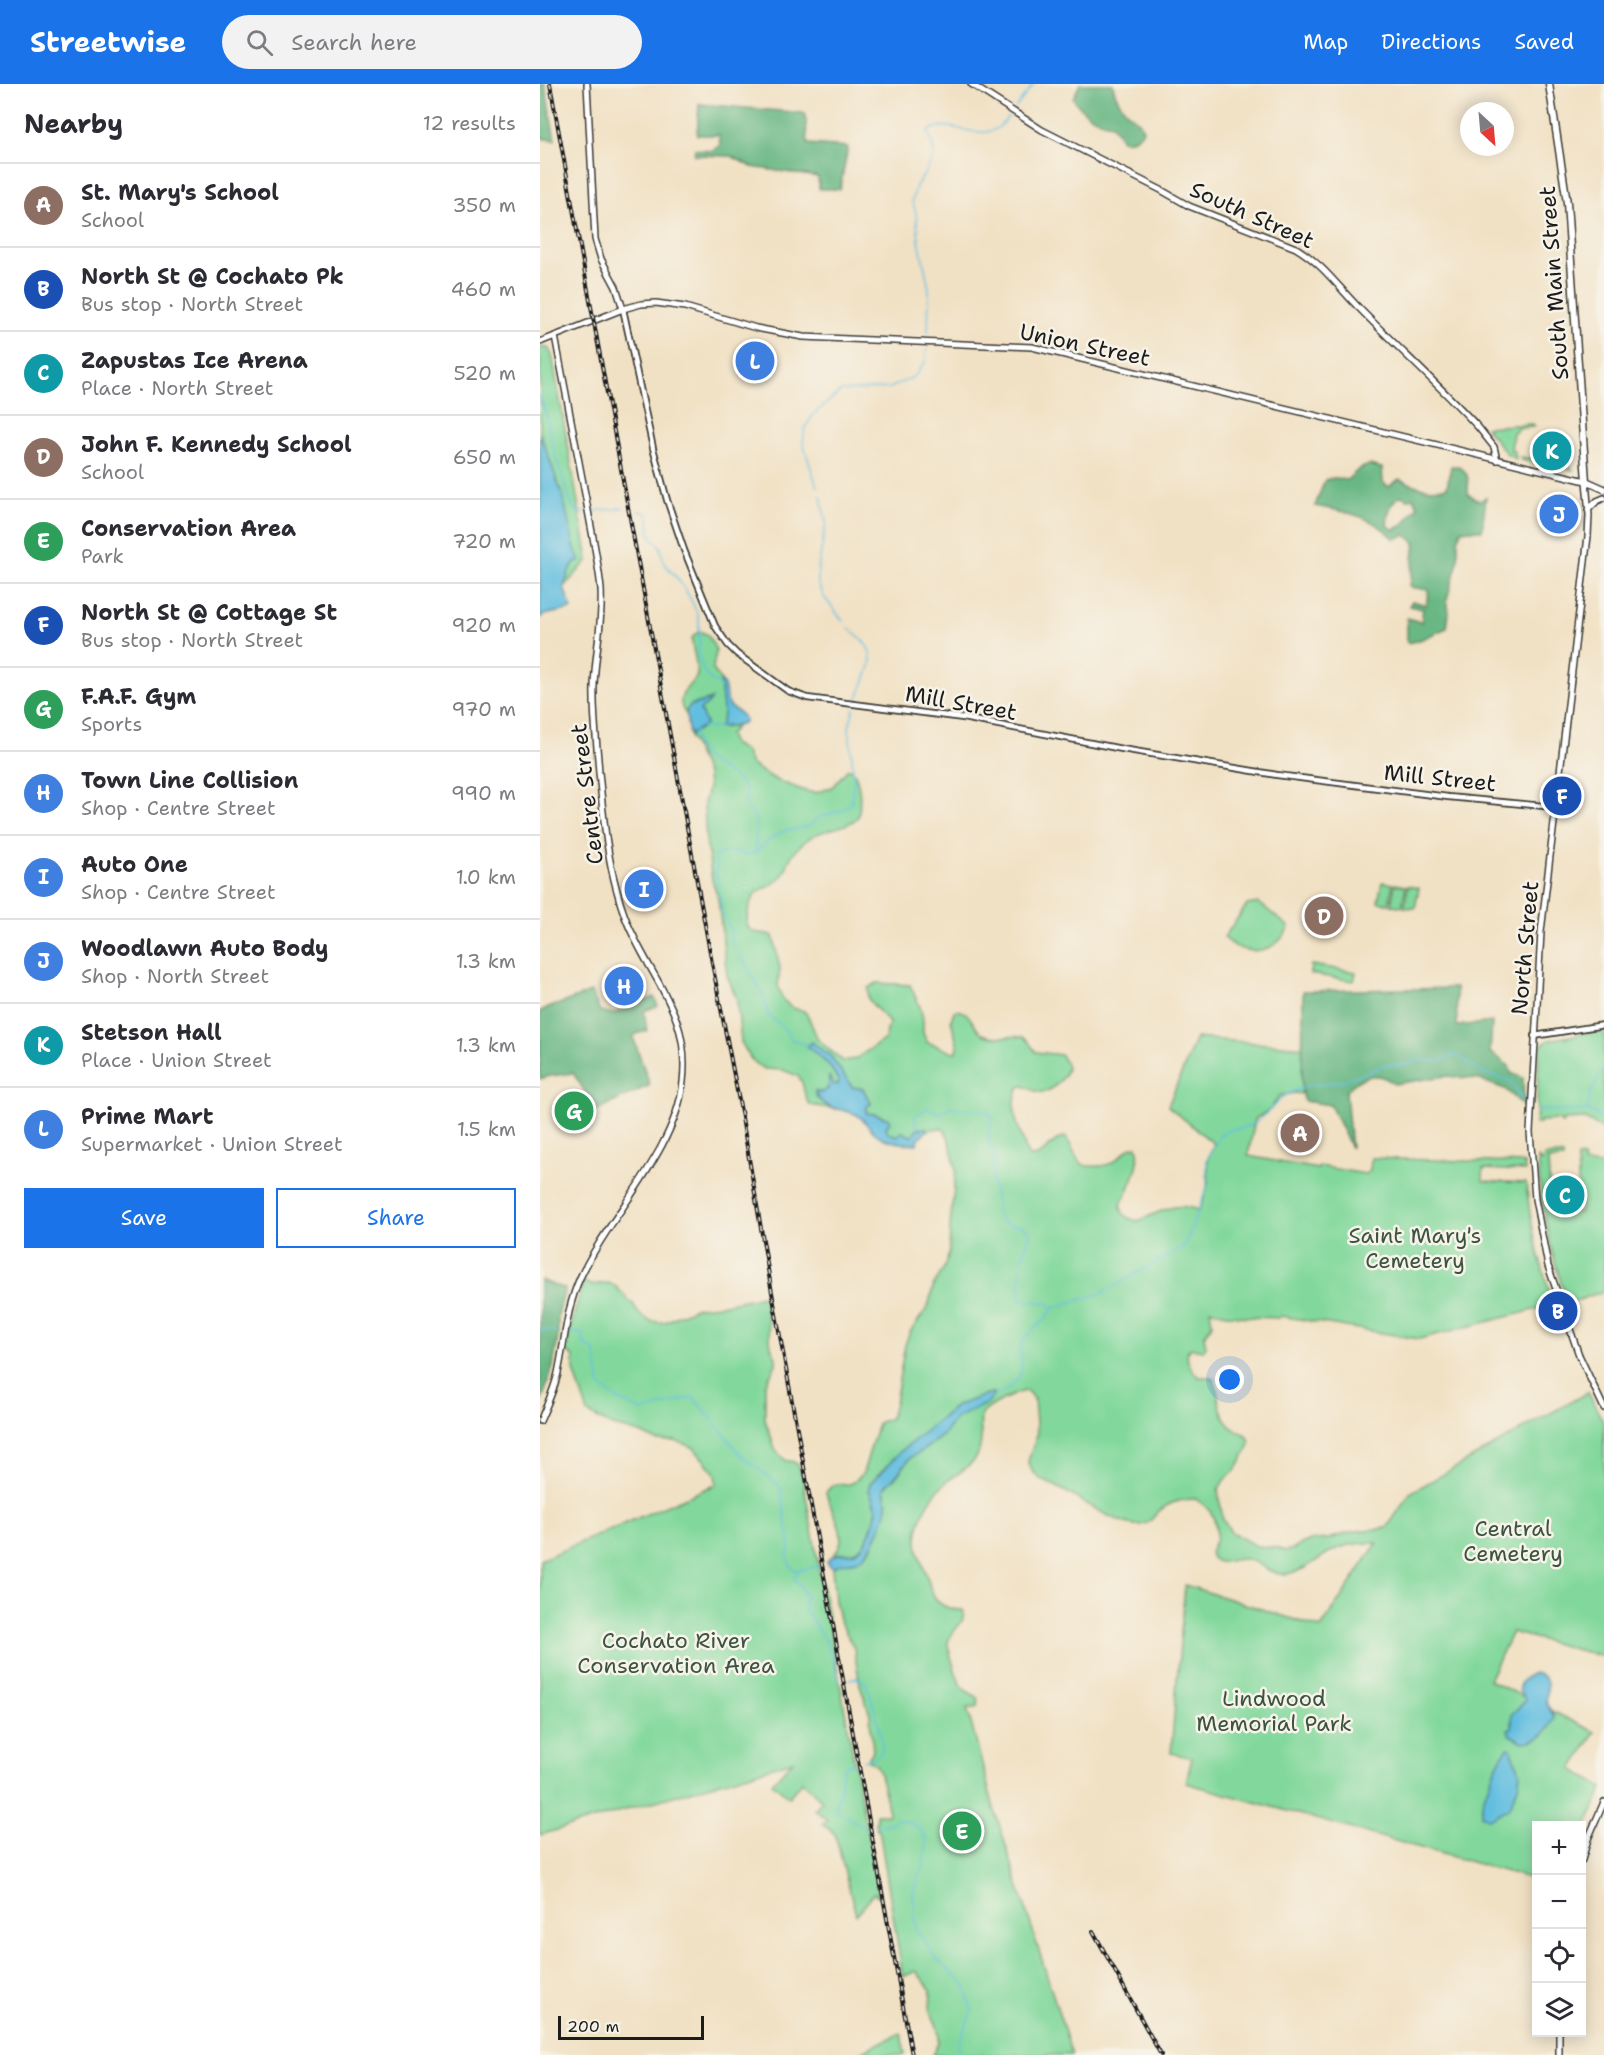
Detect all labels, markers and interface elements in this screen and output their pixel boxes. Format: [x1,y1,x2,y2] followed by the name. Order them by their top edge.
[222,15,642,69] search box
[30,23,186,61] text: Streetwise
[243,26,276,59] icon: search
[291,28,417,57] text: Search here
[1303,28,1348,56] text: Map
[1381,28,1481,56] text: Directions
[1514,28,1574,56] text: Saved
[1460,102,1514,156] north arrow
[24,106,123,141] text: Nearby
[423,110,516,136] text: 12 results
[1185,175,1319,255] street label: South Street
[81,178,279,207] text: St. Mary's School
[1533,185,1575,381] street label: South Main Street
[36,192,51,218] text: A
[452,192,516,218] text: 350 m
[81,207,144,233] text: School
[81,262,344,291] text: North St @ Cochato Pk
[37,276,50,302] text: B
[451,276,516,302] text: 460 m
[81,291,303,317] text: Bus stop · North Street
[1017,317,1153,373] street label: Union Street
[736,338,774,384] pin: L
[81,346,308,375] text: Zapustas Ice Arena
[37,360,50,386] text: C
[453,360,516,386] text: 520 m
[81,375,274,401] text: Place · North Street
[1532,428,1572,473] pin: K
[81,430,352,459] text: John F. Kennedy School
[36,444,51,470] text: D
[453,444,516,470] text: 650 m
[81,459,144,485] text: School
[1540,492,1578,536] pin: J
[81,514,296,543] text: Conservation Area
[37,528,50,554] text: E
[452,528,516,554] text: 720 m
[81,543,124,569] text: Park
[81,598,337,627] text: North St @ Cottage St
[38,612,49,638] text: F
[452,612,516,638] text: 920 m
[81,627,303,653] text: Bus stop · North Street
[903,679,1019,727] street label: Mill Street
[81,682,196,711] text: F.A.F. Gym
[35,696,52,722] text: G
[452,696,516,722] text: 970 m
[81,711,142,737] text: Sports
[564,722,610,866] street label: Centre Street
[1383,758,1497,798] street label: Mill Street
[81,766,298,795] text: Town Line Collision
[1542,774,1582,818] pin: F
[36,780,51,806] text: H
[451,780,516,806] text: 990 m
[81,795,276,821] text: Shop · Centre Street
[81,850,188,879] text: Auto One
[38,864,49,890] text: I
[456,864,516,890] text: 1.0 km
[624,866,664,912] pin: I
[81,879,276,905] text: Shop · Centre Street
[1505,880,1545,1016] street label: North Street
[1304,894,1344,938] pin: D
[81,934,329,963] text: Woodlawn Auto Body
[37,948,50,974] text: J
[456,948,516,974] text: 1.3 km
[81,963,269,989] text: Shop · North Street
[604,964,644,1008] pin: H
[81,1018,222,1047] text: Stetson Hall
[37,1032,50,1058] text: K
[456,1032,516,1058] text: 1.3 km
[81,1047,272,1073] text: Place · Union Street
[555,1088,594,1134] pin: G
[81,1102,213,1131] text: Prime Mart
[1280,1110,1320,1156] pin: A
[38,1116,49,1142] text: L
[457,1116,516,1142] text: 1.5 km
[81,1131,343,1157] text: Supermarket · Union Street
[1546,1172,1584,1218] pin: C
[24,1188,264,1248] button: Save
[276,1188,516,1248] button: Share
[1349,1221,1481,1275] park label: Saint Mary's Cemetery
[1538,1288,1578,1334] pin: B
[1215,1365,1244,1394] your location
[1463,1514,1563,1568] park label: Central Cemetery
[577,1626,775,1680] park label: Cochato River Conservation Area
[1196,1684,1352,1738] park label: Lindwood Memorial Park
[942,1808,982,1854] pin: E
[1532,1821,1586,2037] map controls
[1532,1821,1586,1875] button: +
[1532,1875,1586,1929] button: −
[1532,1929,1586,1983] button: locate
[1532,1983,1586,2037] button: layers
[558,2013,704,2040] scale bar
[567,2016,619,2037] text: 200 m

